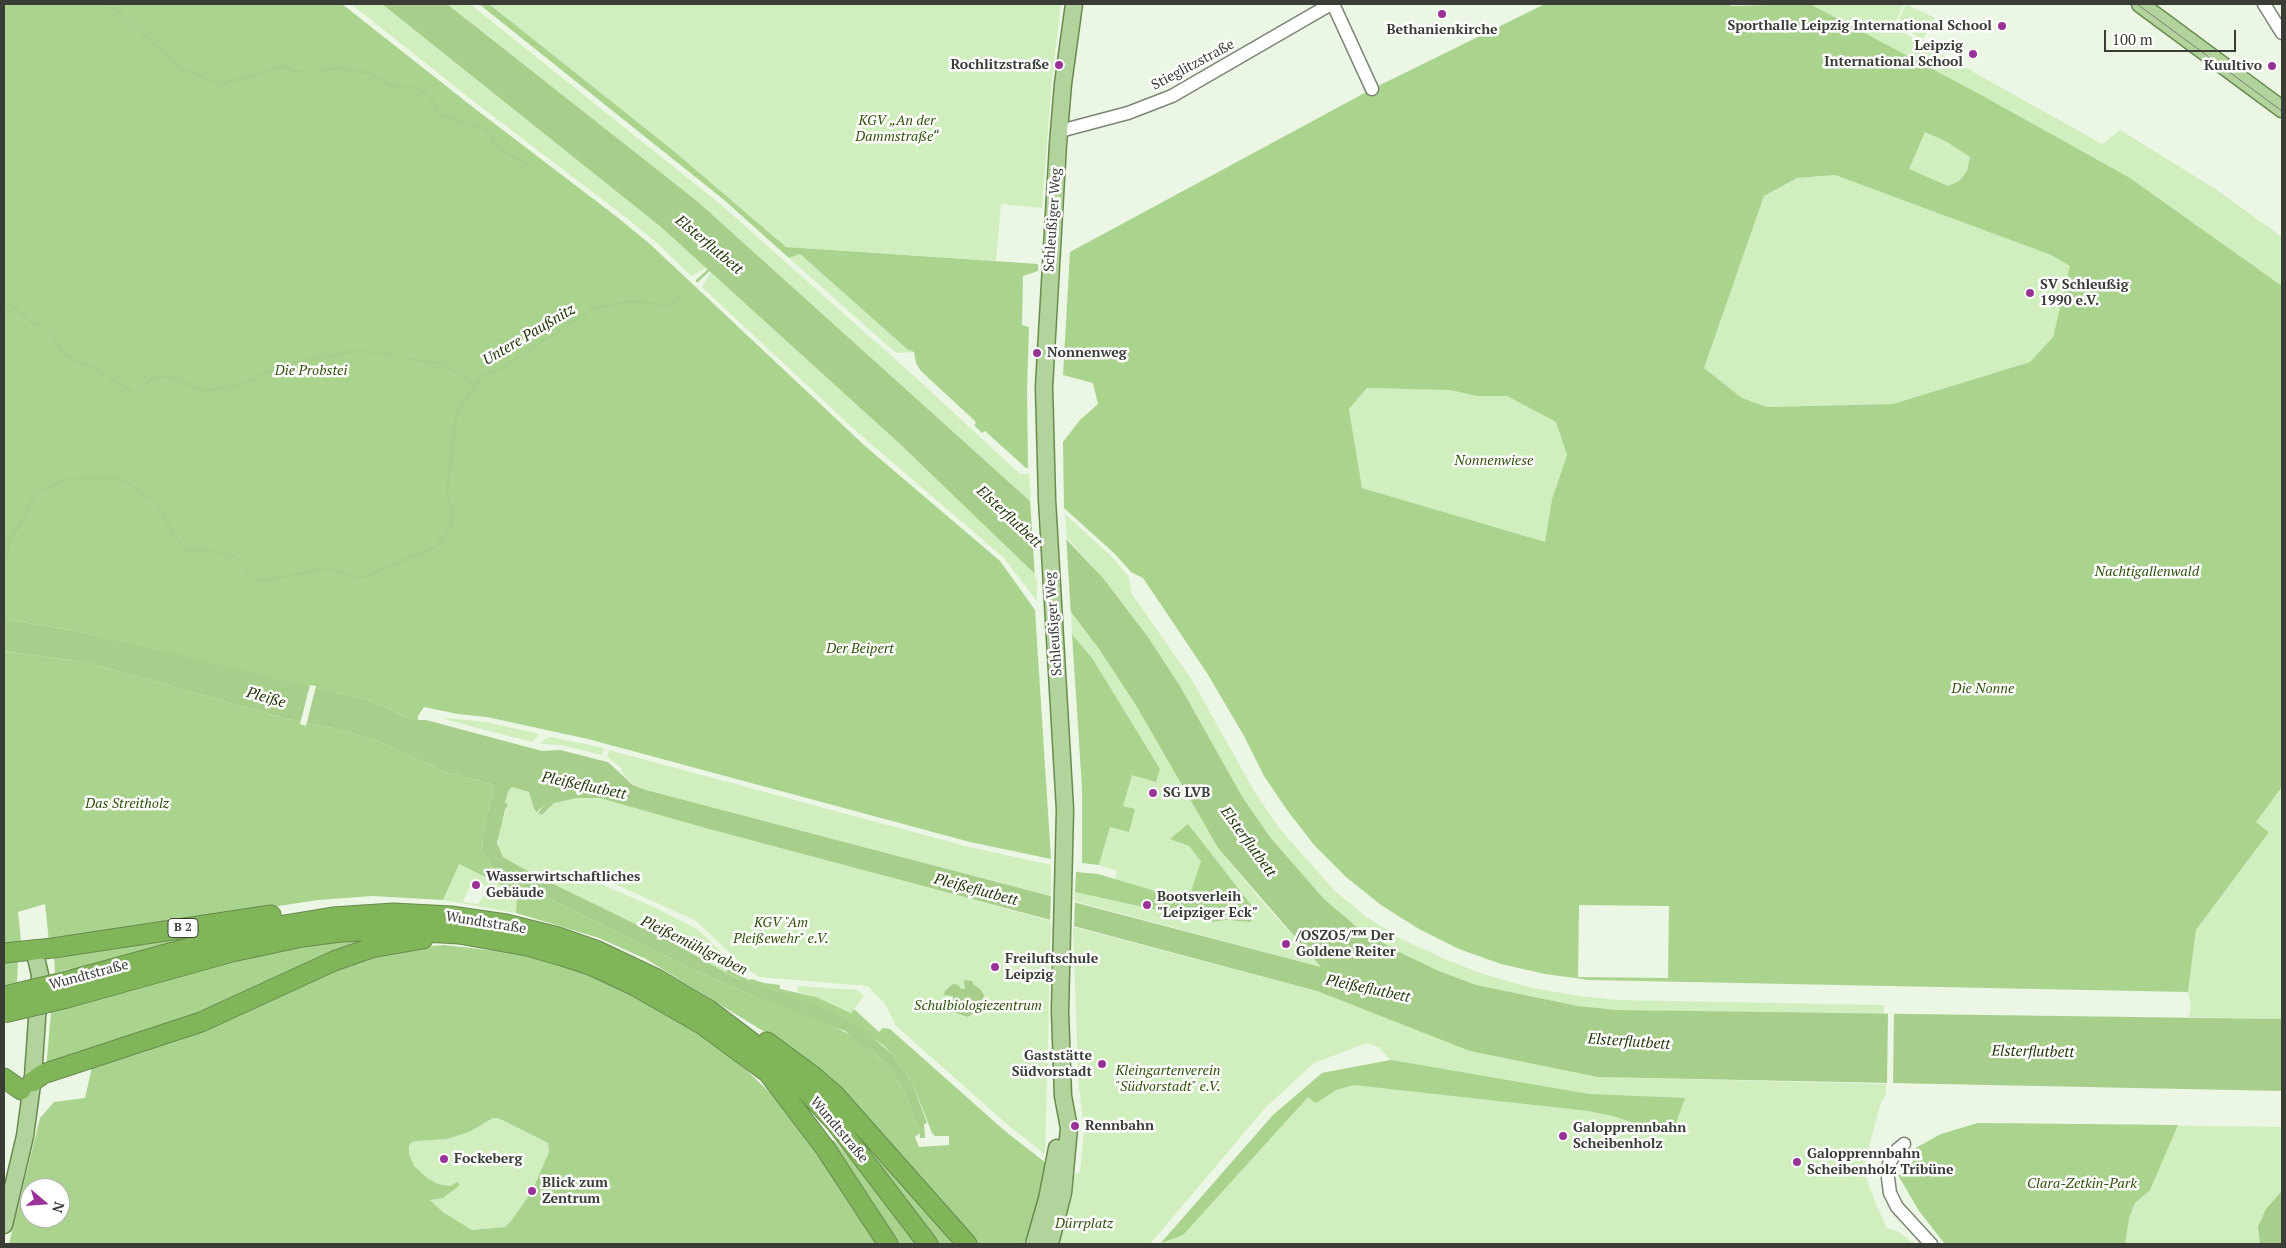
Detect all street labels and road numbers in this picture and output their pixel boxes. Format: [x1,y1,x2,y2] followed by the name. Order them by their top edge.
[1149,36,1237,94] street label: Stieglitzstraße
[1041,167,1065,273] street label: Schleußiger Weg
[1042,571,1066,677] street label: Schleußiger Weg
[445,908,527,938] street label: Wundtstraße
[168,918,198,938] road number: B 2
[48,956,130,994] street label: Wundtstraße
[806,1094,872,1166] street label: Wundtstraße

